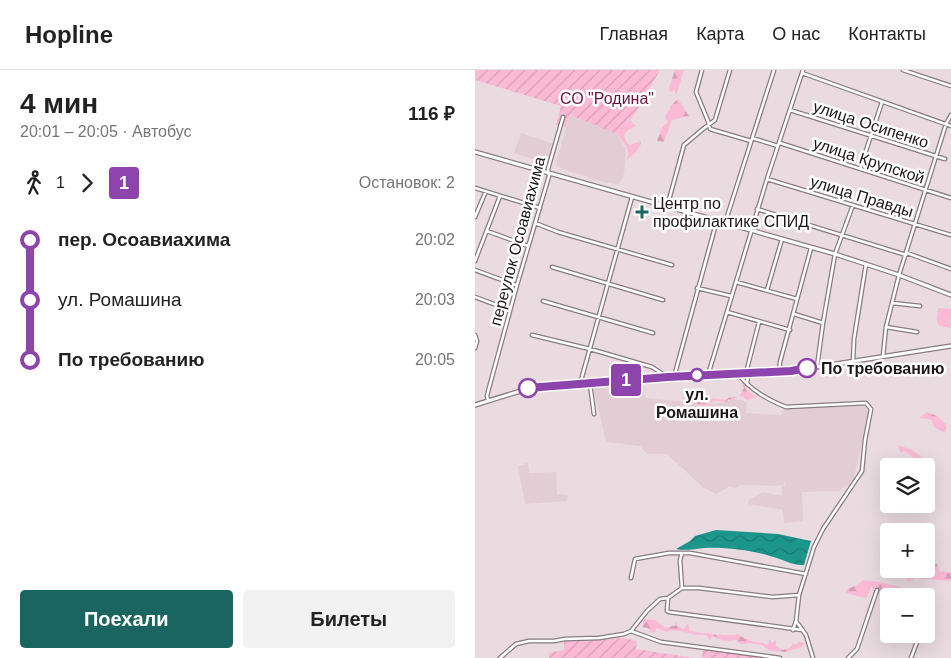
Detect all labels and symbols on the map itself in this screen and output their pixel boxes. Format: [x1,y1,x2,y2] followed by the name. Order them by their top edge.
[560,90,654,107] park label: СО "Родина"
[811,98,931,151] street label: улица Осипенко
[811,134,927,187] street label: улица Крупской
[487,155,548,328] street label: переулок Осоавиахима
[808,173,915,220] street label: улица Правды
[653,195,809,230] place label: Центр по профилактике СПИД
[635,205,649,219] marker: Центр по профилактике СПИД
[797,358,817,378] marker: По требованию
[821,360,945,377] place label: По требованию
[610,364,642,396] line badge: 1
[690,368,704,382] marker: ул. Ромашина
[518,378,538,398] unlabelled marker
[656,386,738,421] place label: ул. Ромашина

